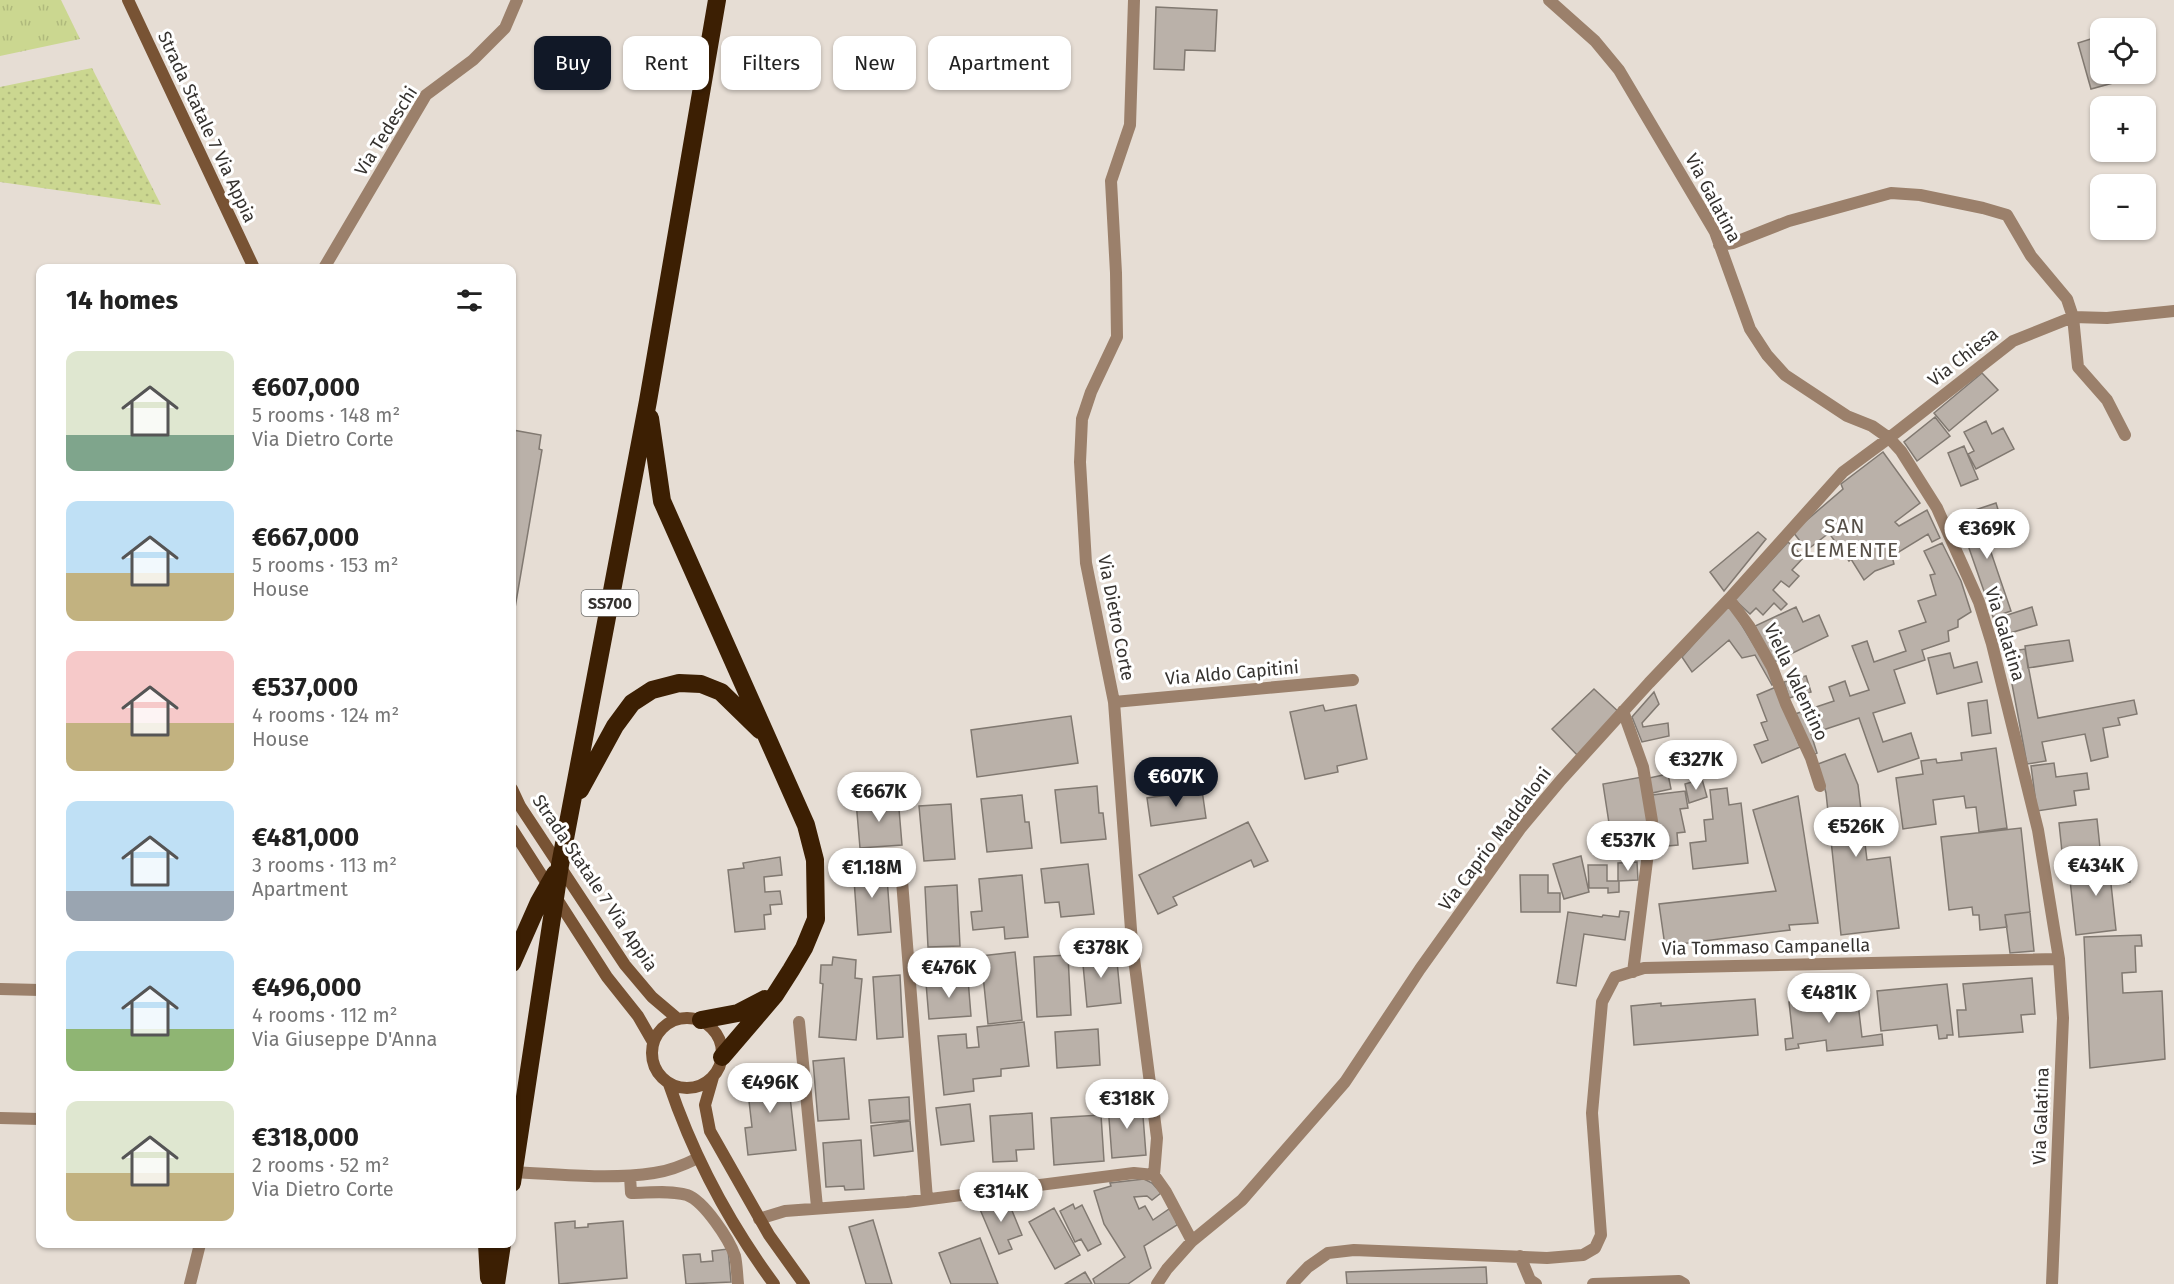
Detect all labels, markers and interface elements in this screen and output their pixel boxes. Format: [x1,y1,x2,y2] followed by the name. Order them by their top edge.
[2090,18,2156,240] map controls
[2090,18,2156,84] button: locate
[153,28,261,226] street label: Strada Statale 7 Via Appia
[534,36,611,90] chip: Buy
[623,36,709,90] chip: Rent
[721,36,821,90] chip: Filters
[833,36,916,90] chip: New
[928,36,1071,90] chip: Apartment
[350,82,422,180] street label: Via Tedeschi
[2090,96,2156,162] button: +
[1680,150,1746,246] street label: Via Galatina
[2090,174,2156,240] button: −
[453,284,486,317] icon: filters
[66,285,178,316] text: 14 homes
[1924,323,2002,391] street label: Via Chiesa
[252,372,360,403] text: €607,000
[114,375,186,447] icon: home
[252,403,400,427] text: 5 rooms · 148 m²
[252,427,394,451] text: Via Dietro Corte
[1945,509,2029,560] pin: €369K
[1790,513,1900,563] district label: SAN CLEMENTE
[1958,516,2016,540] text: €369K
[252,522,359,553] text: €667,000
[114,525,186,597] icon: home
[252,553,399,577] text: 5 rooms · 153 m²
[1093,553,1139,683] street label: Via Dietro Corte
[252,577,309,601] text: House
[1980,584,2030,684] street label: Via Galatina
[582,590,638,616] road number: SS700
[1759,620,1833,744] street label: Viella Valentino
[1164,656,1300,690] street label: Via Aldo Capitini
[252,672,358,703] text: €537,000
[114,675,186,747] icon: home
[252,703,399,727] text: 4 rooms · 124 m²
[252,727,309,751] text: House
[1654,740,1738,791] pin: €327K
[1669,747,1723,771] text: €327K
[1134,757,1218,808] pin: €607K
[1434,763,1556,915] street label: Via Caprio Maddaloni
[1148,764,1204,788] text: €607K
[837,772,921,823] pin: €667K
[851,779,907,803] text: €667K
[528,790,662,976] street label: Strada Statale 7 Via Appia
[1814,807,1898,858] pin: €526K
[1828,814,1884,838] text: €526K
[1586,821,1670,872] pin: €537K
[252,822,359,853] text: €481,000
[114,825,186,897] icon: home
[1601,828,1655,852] text: €537K
[2054,846,2138,897] pin: €434K
[823,848,921,899] pin: €1.18M
[252,853,397,877] text: 3 rooms · 113 m²
[2068,853,2124,877] text: €434K
[842,855,902,879] text: €1.18M
[252,877,348,901] text: Apartment
[1059,928,1143,979] pin: €378K
[1661,934,1871,960] street label: Via Tommaso Campanella
[1073,935,1129,959] text: €378K
[907,948,991,999] pin: €476K
[922,955,976,979] text: €476K
[252,972,361,1003] text: €496,000
[1787,973,1871,1024] pin: €481K
[114,975,186,1047] icon: home
[1801,980,1857,1004] text: €481K
[252,1003,398,1027] text: 4 rooms · 112 m²
[252,1027,437,1051] text: Via Giuseppe D'Anna
[728,1063,812,1114] pin: €496K
[2028,1067,2054,1165] street label: Via Galatina
[741,1070,799,1094] text: €496K
[1085,1079,1169,1130] pin: €318K
[1099,1086,1155,1110] text: €318K
[252,1122,359,1153] text: €318,000
[114,1125,186,1197] icon: home
[252,1153,390,1177] text: 2 rooms · 52 m²
[959,1172,1043,1223] pin: €314K
[252,1177,394,1201] text: Via Dietro Corte
[973,1179,1029,1203] text: €314K

